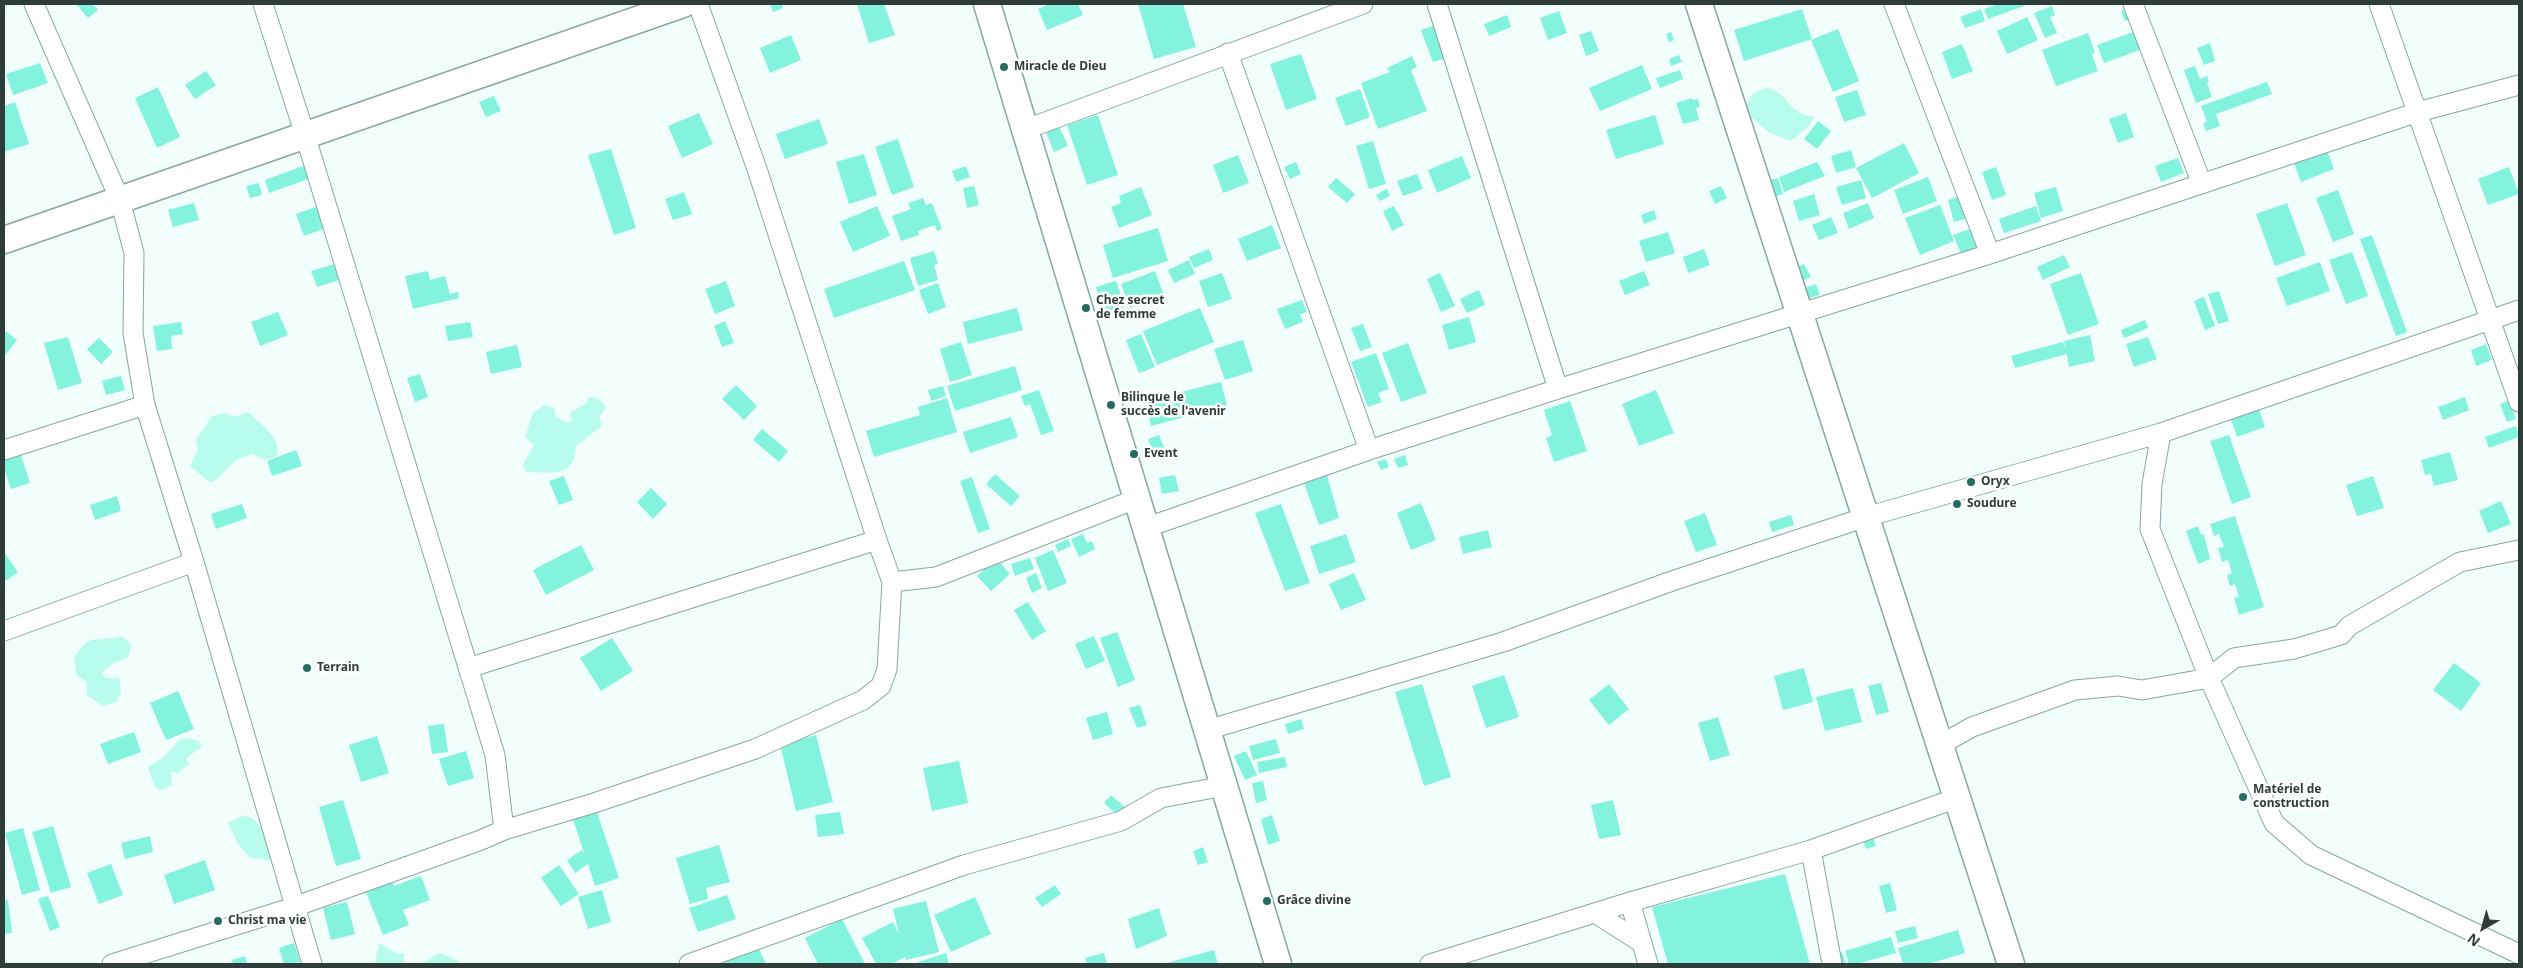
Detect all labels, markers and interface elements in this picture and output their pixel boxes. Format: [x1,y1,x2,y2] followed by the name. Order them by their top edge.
[1014,60,1106,74] place label: Miracle de Dieu
[998,61,1010,73] marker: Miracle de Dieu
[1096,294,1164,322] place label: Chez secret de femme
[1080,302,1092,314] marker: Chez secret de femme
[1121,391,1226,419] place label: Bilingue le succès de l'avenir
[1105,399,1117,411] marker: Bilingue le succès de l'avenir
[1144,447,1178,461] place label: Event
[1128,448,1140,460] marker: Event
[1981,475,2010,489] place label: Oryx
[1965,476,1977,488] marker: Oryx
[1967,497,2017,511] place label: Soudure
[1951,498,1963,510] marker: Soudure
[317,661,359,675] place label: Terrain
[301,662,313,674] marker: Terrain
[2253,783,2329,811] place label: Matériel de construction
[2237,791,2249,803] marker: Matériel de construction
[1277,894,1351,908] place label: Grâce divine
[1261,895,1273,907] marker: Grâce divine
[2458,903,2508,953] north arrow
[228,914,306,928] place label: Christ ma vie
[212,915,224,927] marker: Christ ma vie
[2463,929,2484,951] text: N

